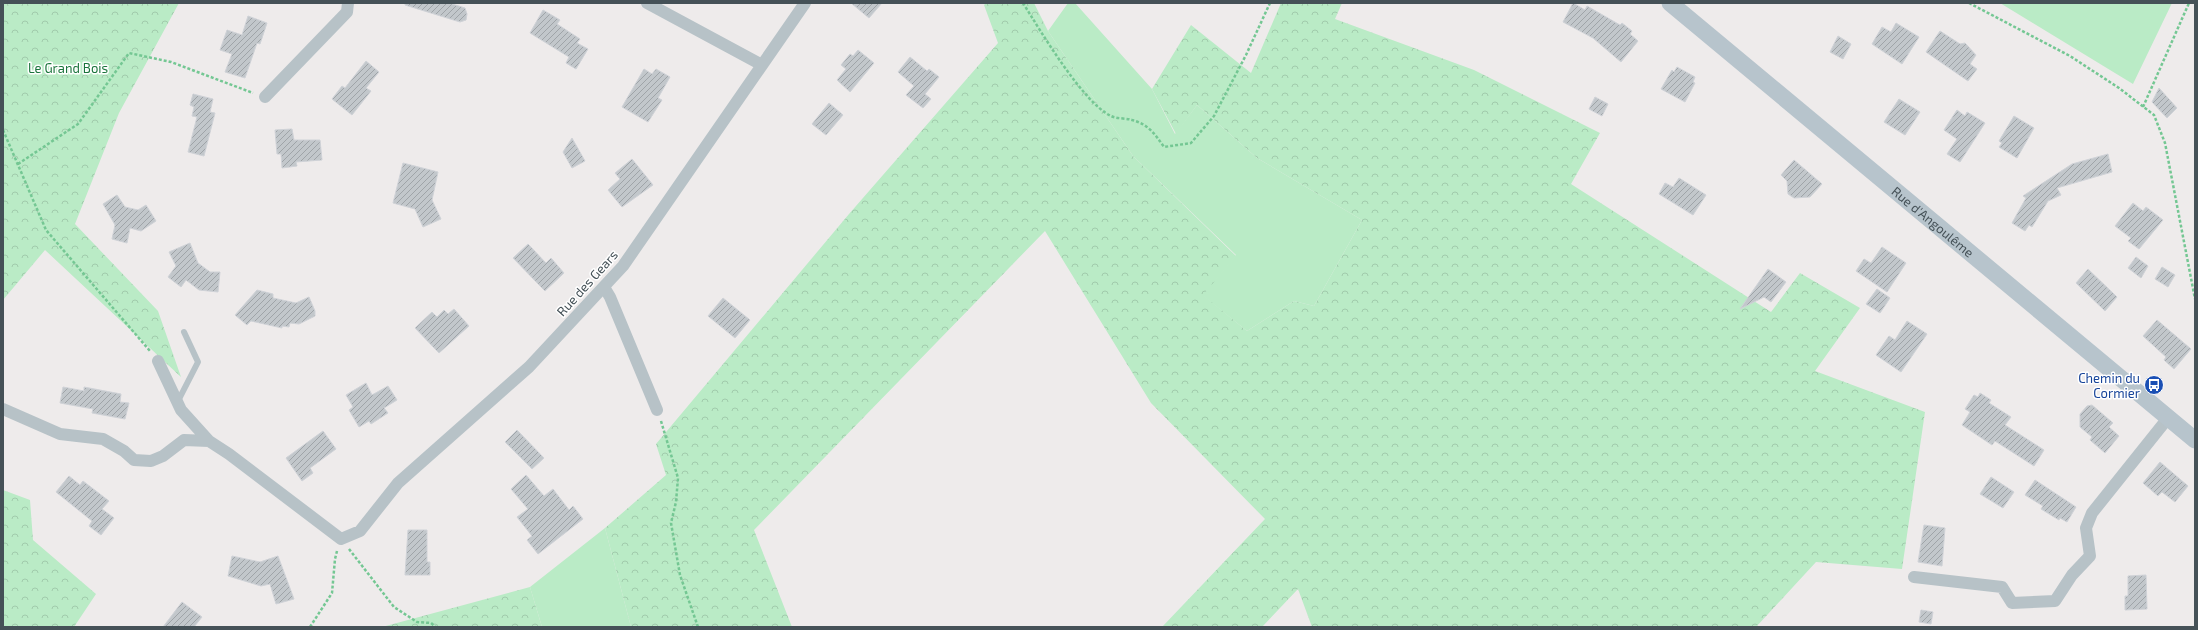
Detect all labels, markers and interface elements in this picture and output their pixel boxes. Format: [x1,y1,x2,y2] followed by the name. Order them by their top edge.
[28,60,108,76] park label: Le Grand Bois
[1889,183,1977,261] street label: Rue d'Angoulême
[553,247,621,319] street label: Rue des Gears
[2078,370,2140,401] place label: Chemin du Cormier
[2143,374,2165,396] bus stop icon: Chemin du Cormier

